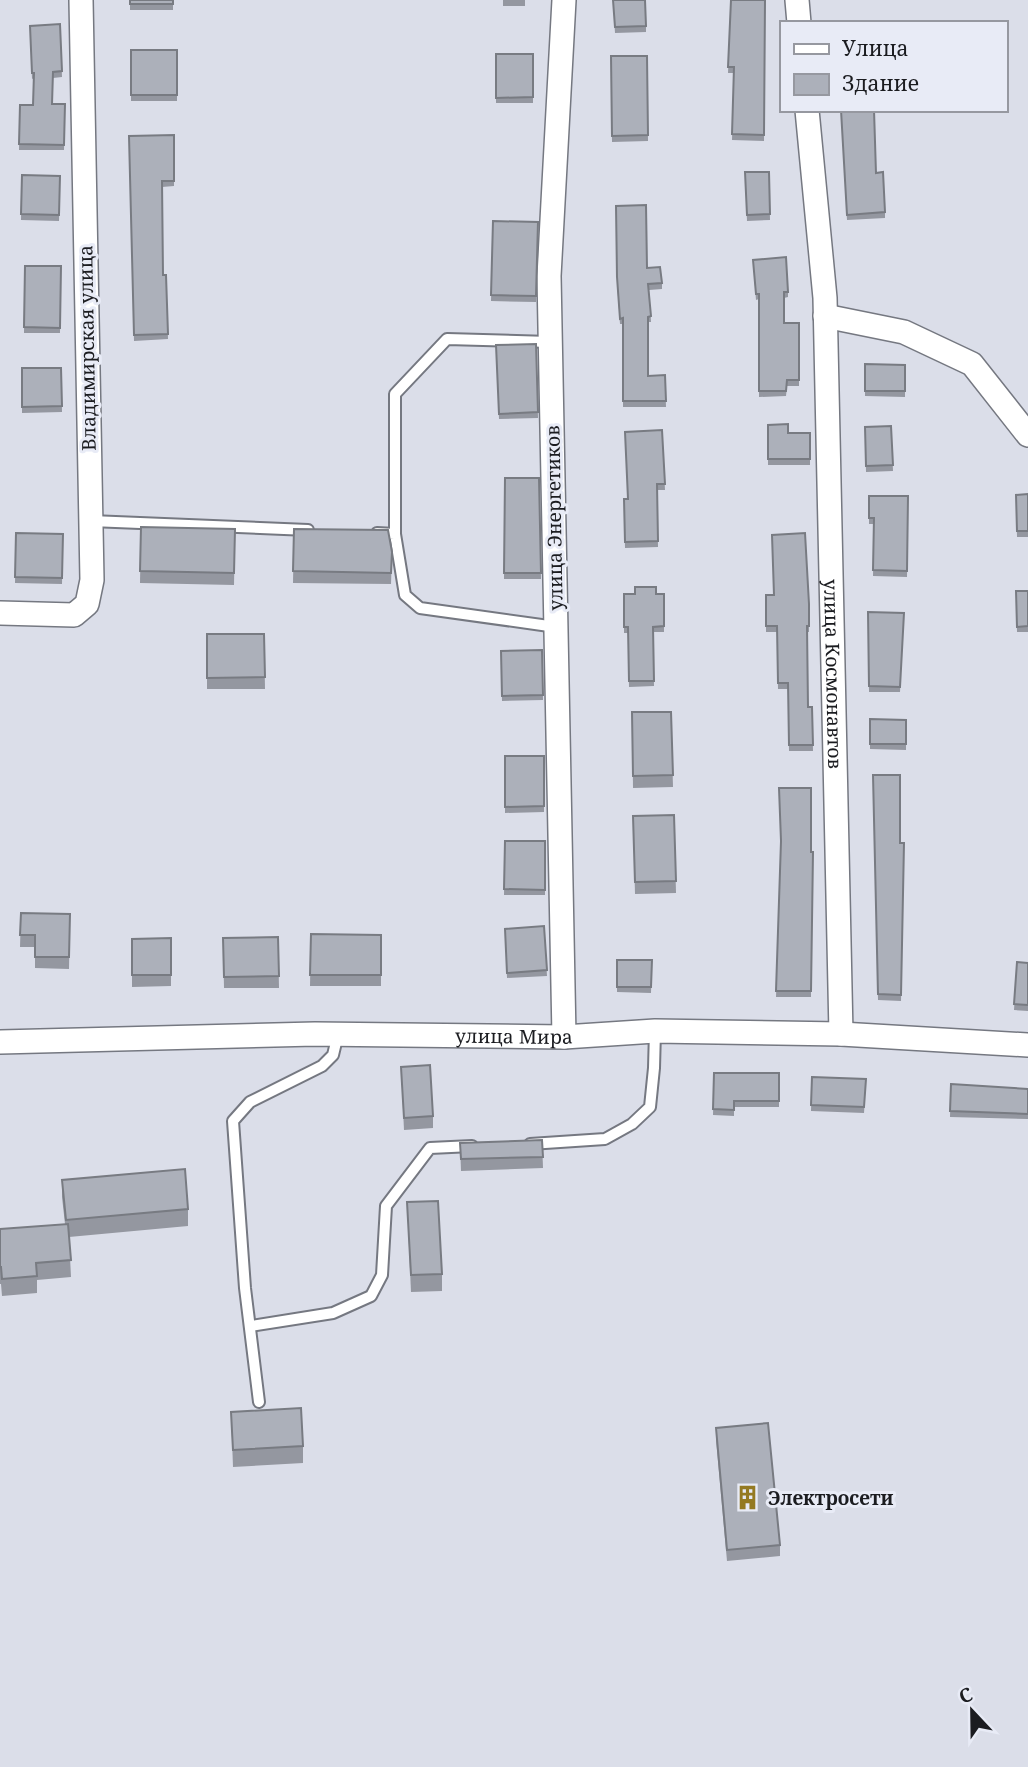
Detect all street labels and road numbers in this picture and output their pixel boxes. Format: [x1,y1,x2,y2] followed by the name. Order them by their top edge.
[72,245,102,451] street label: Владимирская улица
[539,425,569,611] street label: улица Энергетиков
[818,579,848,769] street label: улица Космонавтов
[455,1023,574,1050] street label: улица Мира

